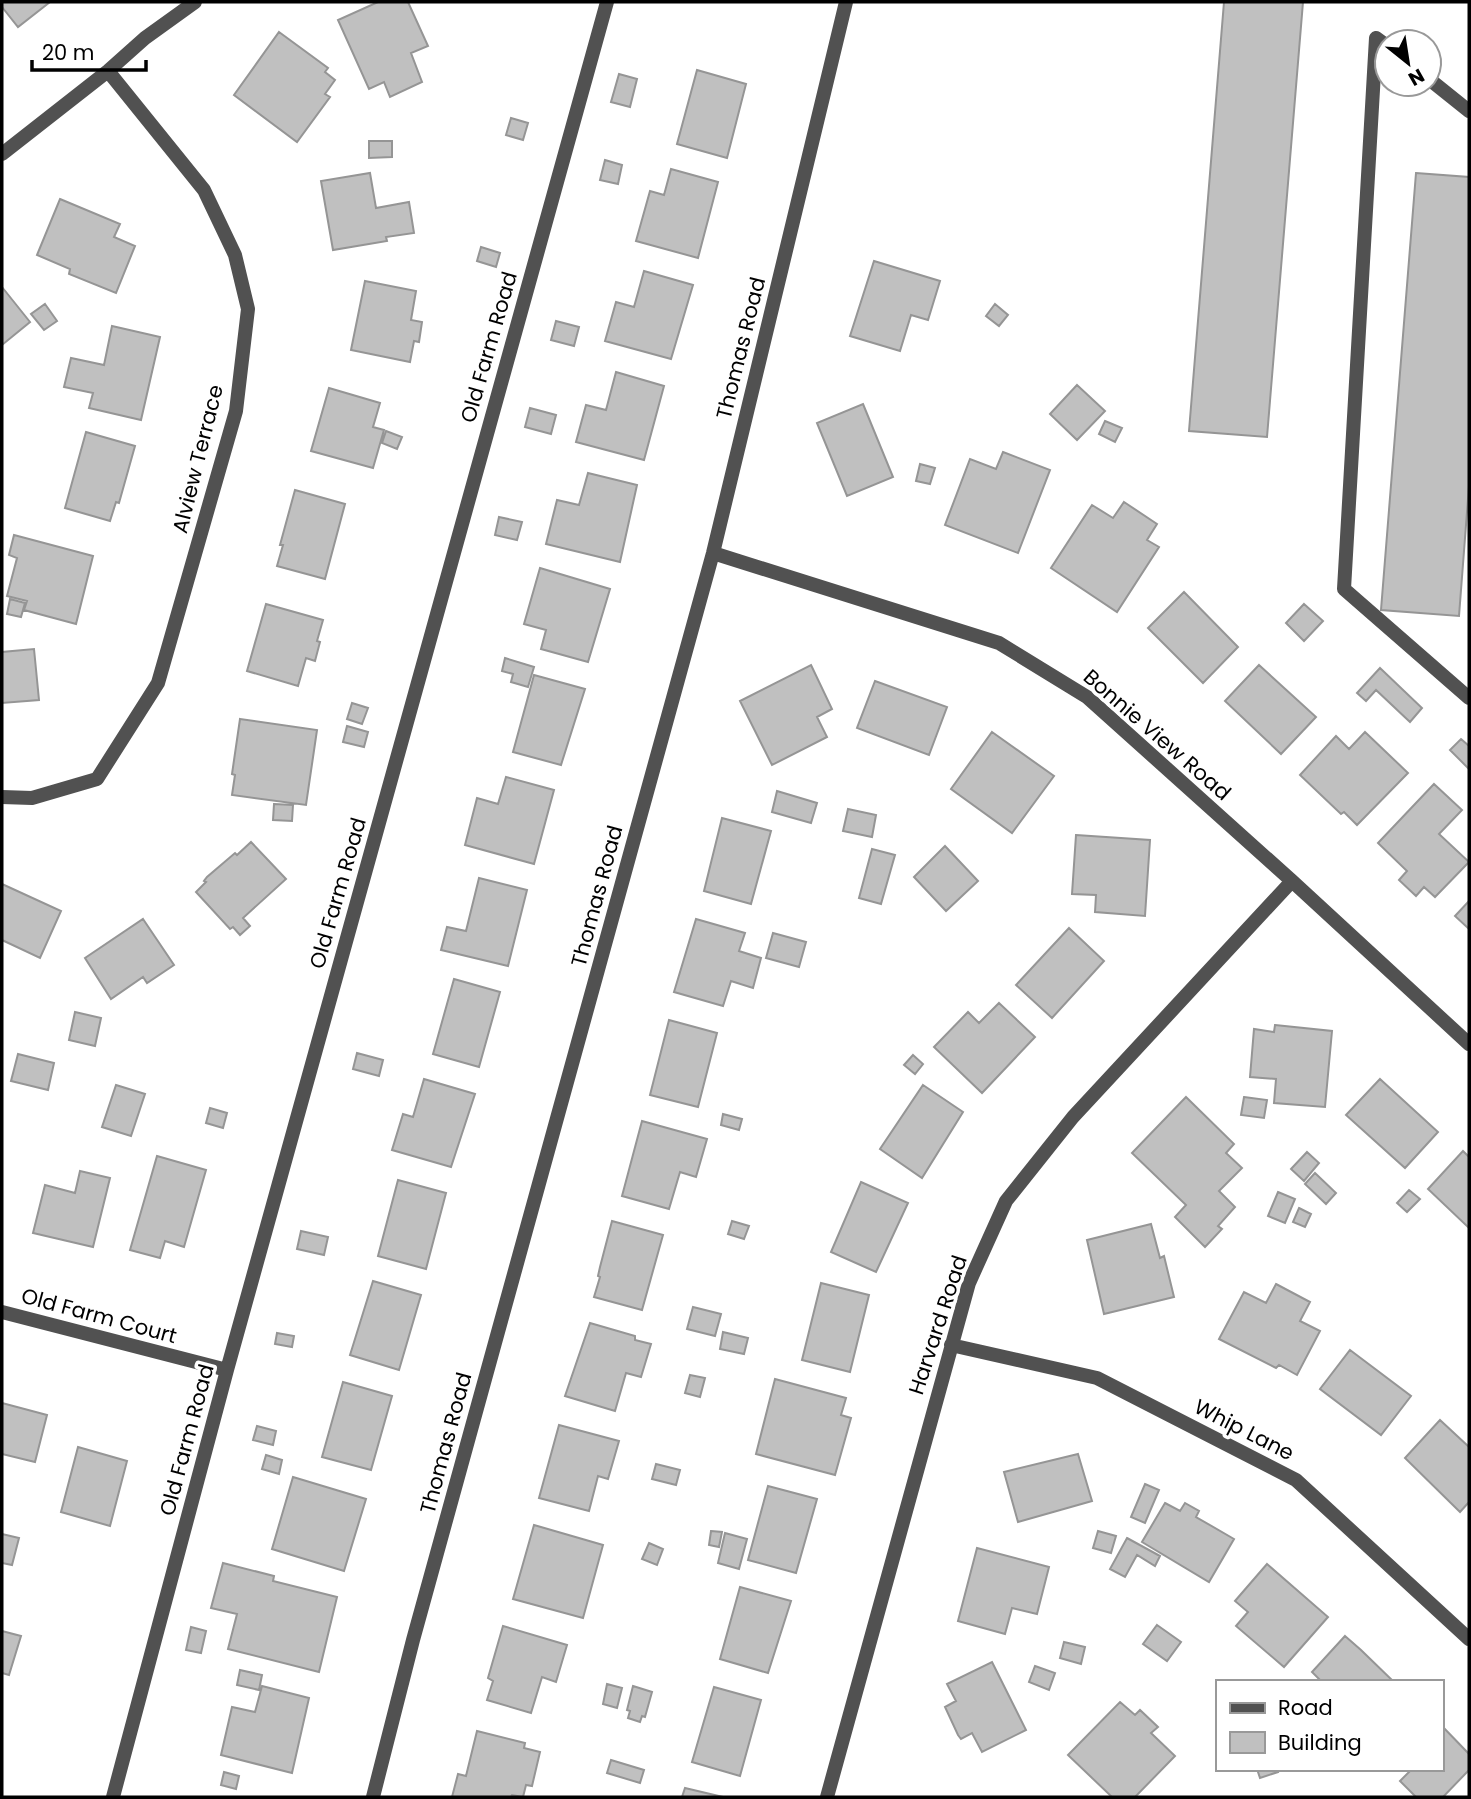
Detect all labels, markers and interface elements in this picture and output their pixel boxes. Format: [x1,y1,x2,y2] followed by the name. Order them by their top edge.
[32,28,145,72] scale bar
[1373,28,1443,98] north arrow
[42,38,95,67] text: 20 m
[1403,62,1429,93] text: N
[453,268,524,426] street label: Old Farm Road
[709,274,772,422] street label: Thomas Road
[165,382,230,536] street label: Alview Terrace
[1077,662,1237,807] street label: Bonnie View Road
[302,814,373,972] street label: Old Farm Road
[564,822,629,970] street label: Thomas Road
[901,1252,974,1398] street label: Harvard Road
[18,1281,180,1350] street label: Old Farm Court
[152,1361,221,1519] street label: Old Farm Road
[413,1369,478,1517] street label: Thomas Road
[1189,1392,1299,1467] street label: Whip Lane
[1216,1680,1443,1771] legend
[1278,1693,1333,1722] text: Road
[1278,1728,1362,1757] text: Building

